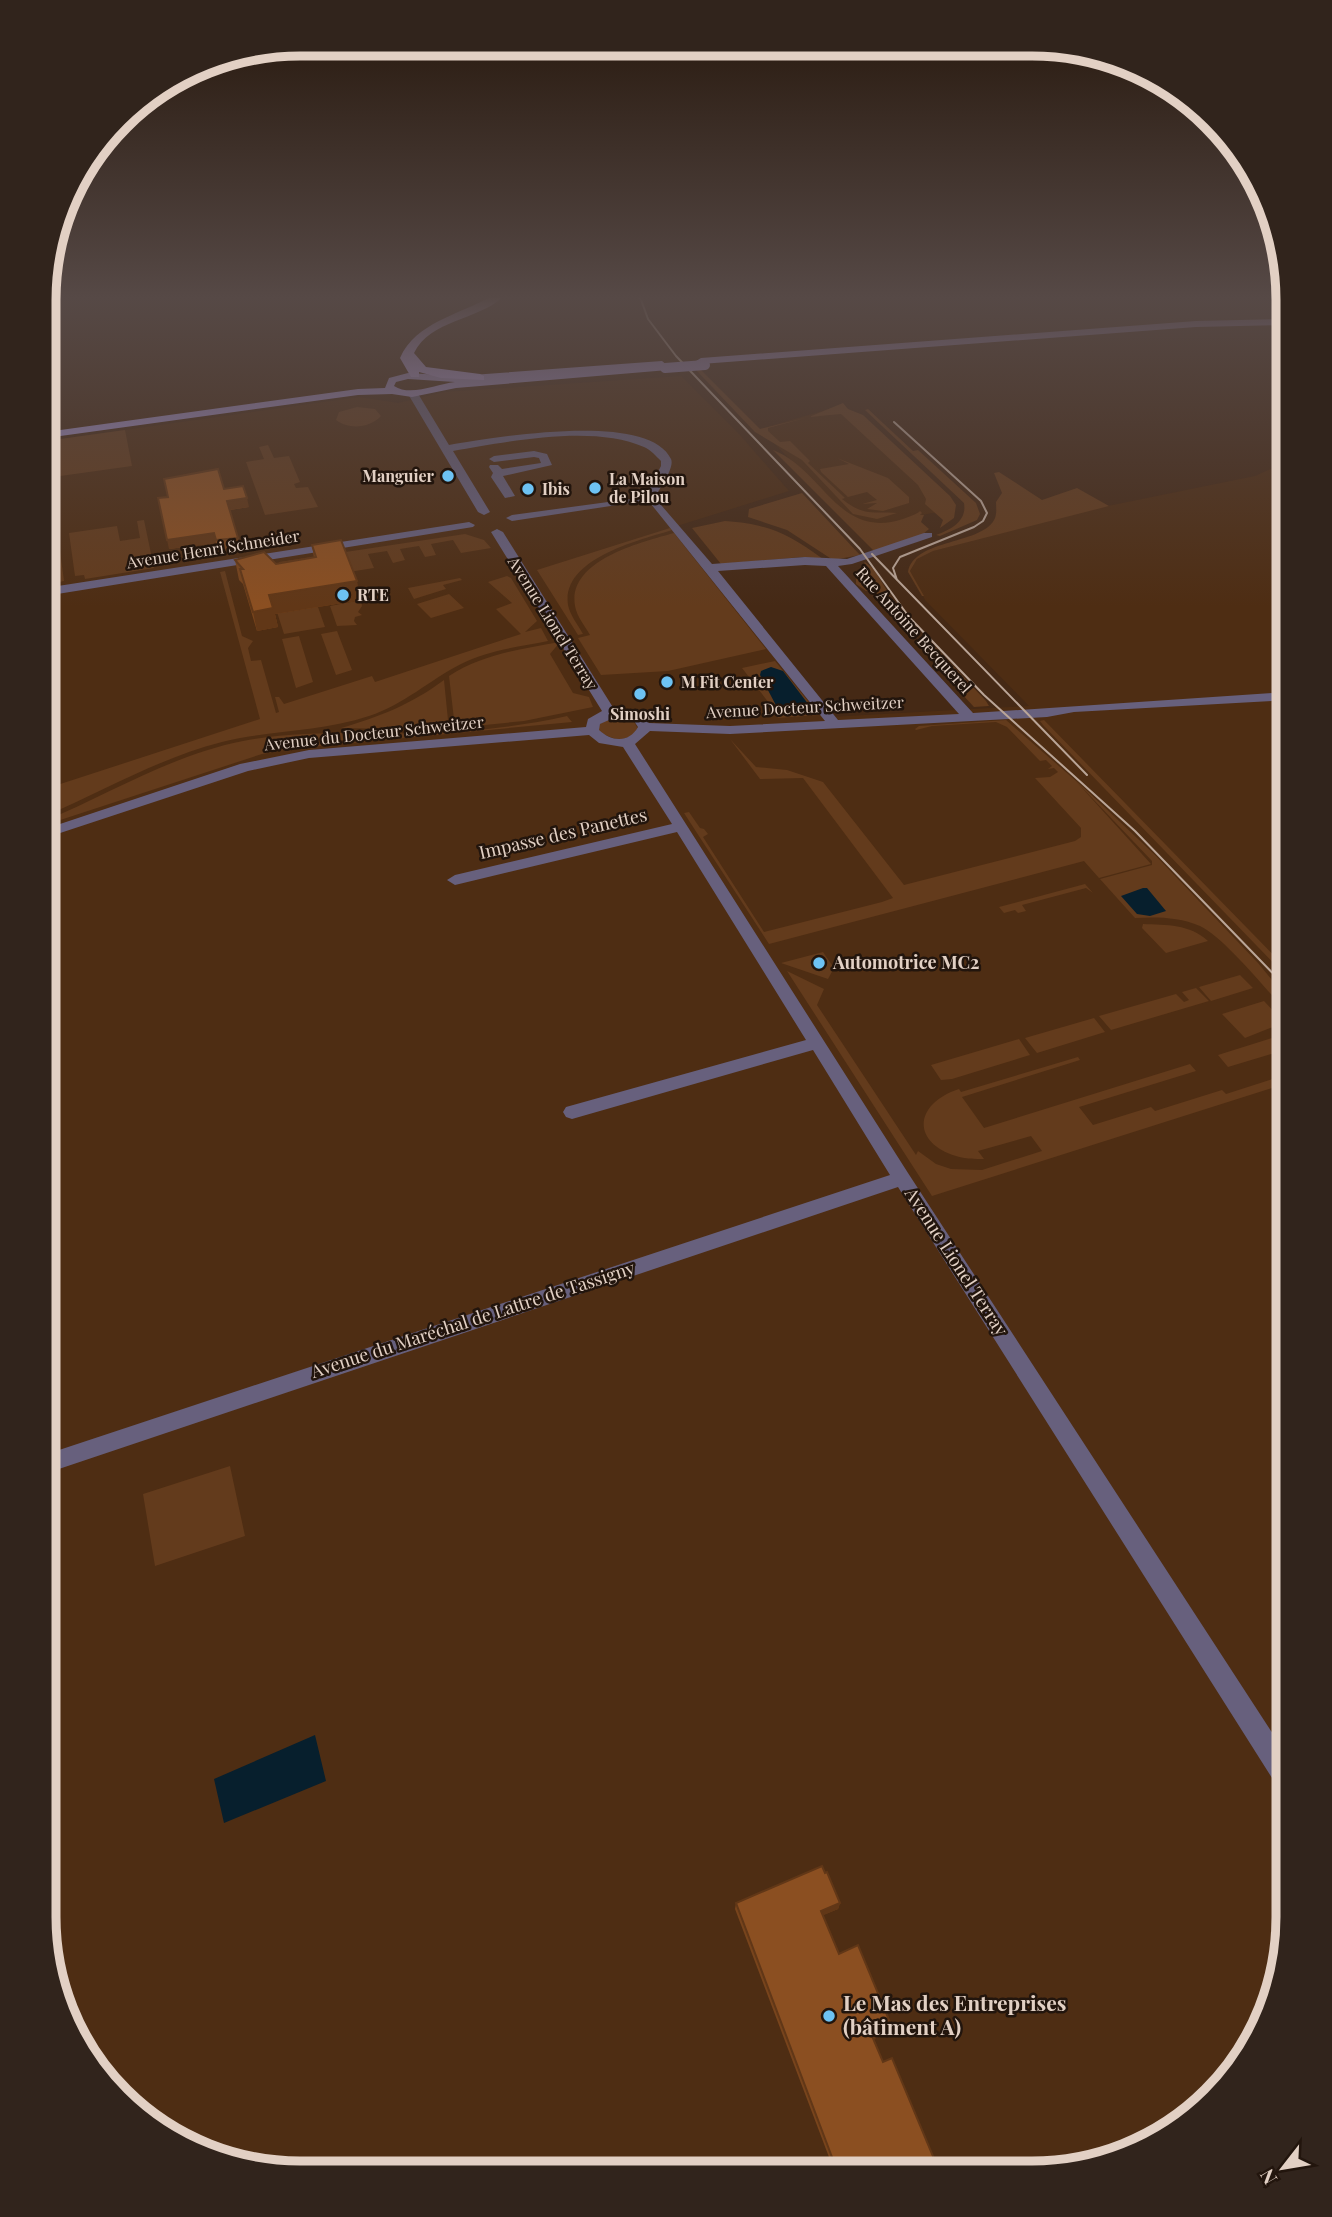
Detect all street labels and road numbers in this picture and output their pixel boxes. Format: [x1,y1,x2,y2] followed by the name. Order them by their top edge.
[124,524,301,573] street label: Avenue Henri Schneider
[503,551,603,693] street label: Avenue Lionel Terray
[852,562,977,698] street label: Rue Antoine Becquerel
[705,691,904,722] street label: Avenue Docteur Schweitzer
[262,711,485,755] street label: Avenue du Docteur Schweitzer
[476,802,649,864] street label: Impasse des Panettes
[899,1182,1014,1340] street label: Avenue Lionel Terray
[307,1255,638,1383] street label: Avenue du Maréchal de Lattre de Tassigny

